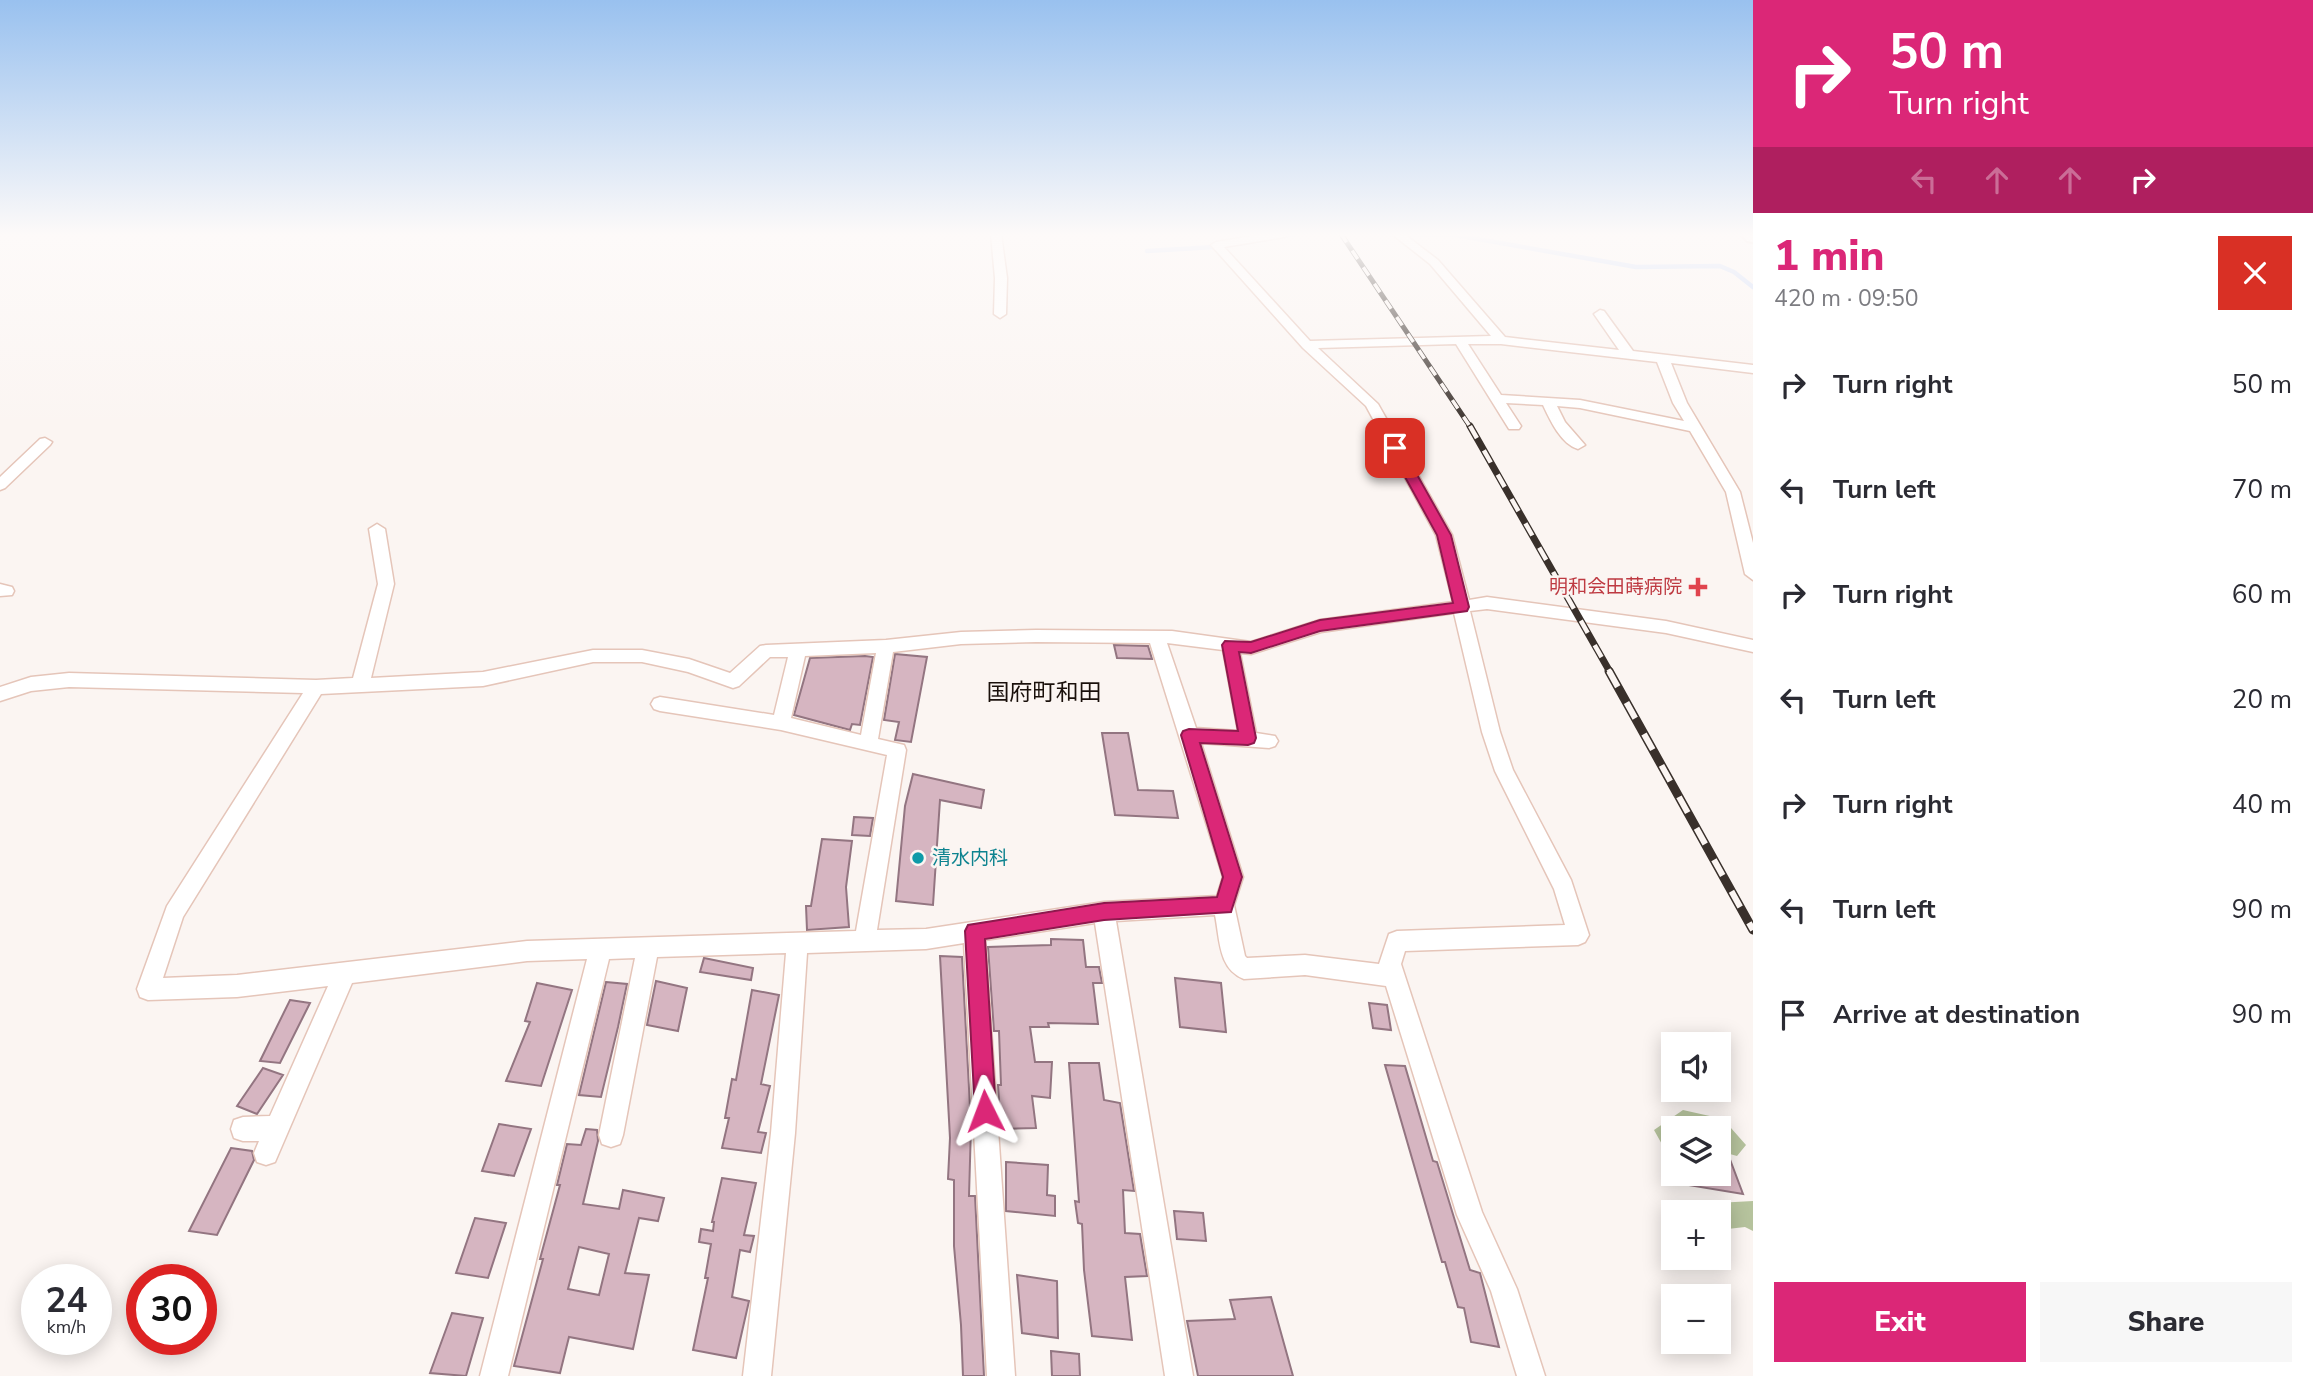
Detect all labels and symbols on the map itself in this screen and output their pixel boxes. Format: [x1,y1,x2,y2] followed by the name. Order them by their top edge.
[1365,418,1425,478] pin
[1549,574,1682,600] place label: 明和会田蒔病院
[1688,577,1708,597] marker: 明和会田蒔病院
[987,677,1102,708] district label: 国府町和田
[932,845,1008,871] place label: 清水内科
[910,850,926,866] marker: 清水内科
[948,1074,1022,1148] position arrow
[126,1264,217,1355] speed limit sign: 30

